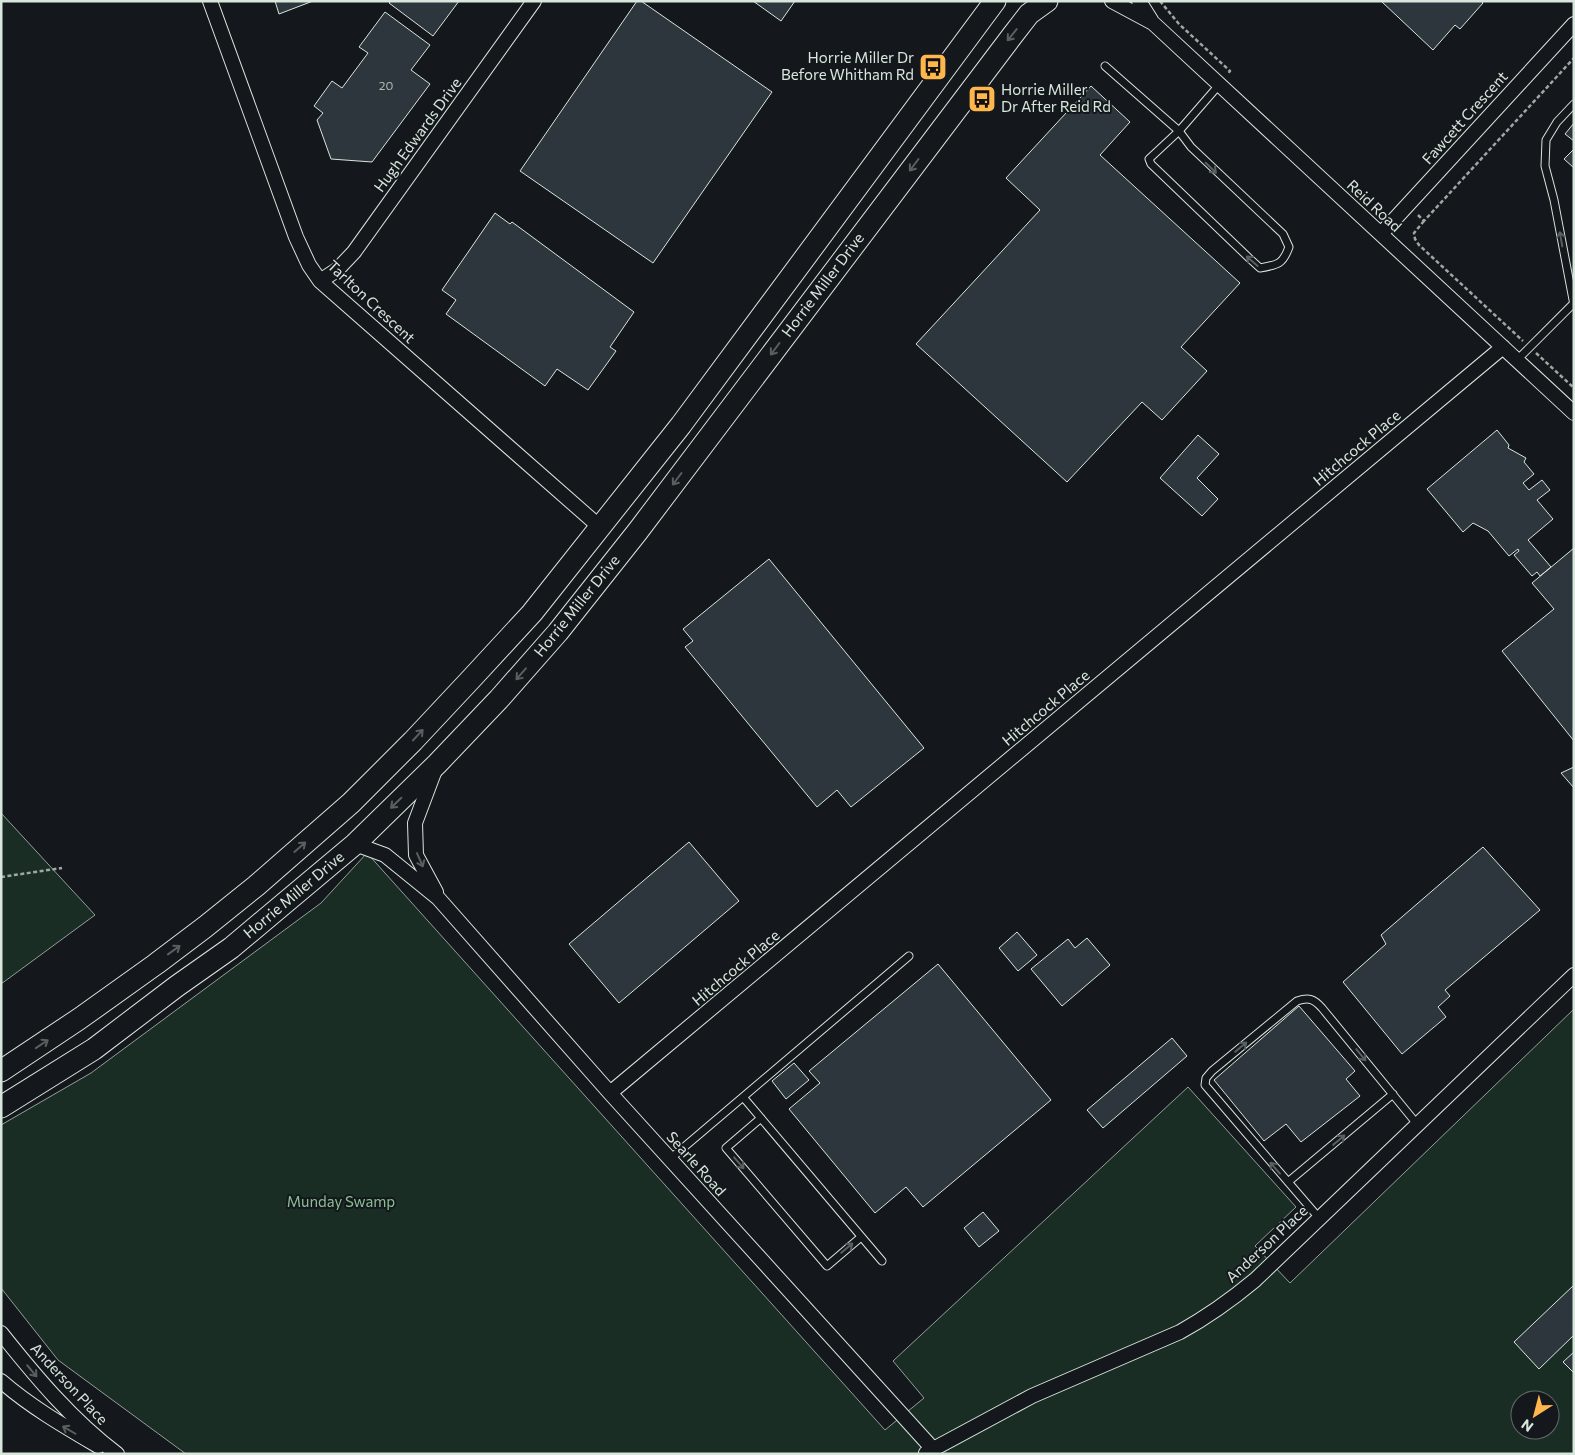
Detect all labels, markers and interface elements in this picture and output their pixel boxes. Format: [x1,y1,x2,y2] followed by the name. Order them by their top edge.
[1007,28,1018,41] one-way arrow
[781,48,914,83] place label: Horrie Miller Dr Before Whitham Rd
[918,52,948,82] bus stop icon: Horrie Miller Dr Before Whitham Rd
[1418,67,1511,168] street label: Fawcett Crescent
[370,74,465,195] street label: Hugh Edwards Drive
[379,78,393,92] house number: 20
[1001,80,1111,115] place label: Horrie Miller Dr After Reid Rd
[967,84,997,114] bus stop icon: Horrie Miller Dr After Reid Rd
[909,158,919,172] one-way arrow
[1205,161,1217,173] one-way arrow
[1344,176,1406,235] street label: Reid Road
[777,229,867,340] street label: Horrie Miller Drive
[1556,231,1566,247] one-way arrow
[324,256,419,346] street label: Tarlton Crescent
[1246,256,1259,267] one-way arrow
[770,342,780,356] one-way arrow
[1309,405,1404,489] street label: Hitchcock Place
[672,472,682,486] one-way arrow
[530,551,623,660] street label: Horrie Miller Drive
[998,665,1093,749] street label: Hitchcock Place
[516,667,527,680] one-way arrow
[412,729,424,742] one-way arrow
[390,797,402,810] one-way arrow
[294,841,307,853] one-way arrow
[239,847,347,942] street label: Horrie Miller Drive
[415,852,425,867] one-way arrow
[688,925,783,1009] street label: Hitchcock Place
[167,945,181,955] one-way arrow
[35,1039,49,1049] one-way arrow
[1235,1041,1248,1052] one-way arrow
[1355,1048,1366,1061] one-way arrow
[663,1128,730,1199] street label: Searle Road
[1332,1134,1345,1145] one-way arrow
[733,1156,744,1169] one-way arrow
[1270,1161,1281,1174] one-way arrow
[287,1192,395,1210] park label: Munday Swamp
[1222,1201,1311,1286] street label: Anderson Place
[841,1243,854,1254] one-way arrow
[27,1339,112,1428] street label: Anderson Place
[26,1364,37,1377] one-way arrow
[1510,1390,1560,1440] north arrow
[1518,1416,1536,1436] text: N
[63,1424,77,1434] one-way arrow

